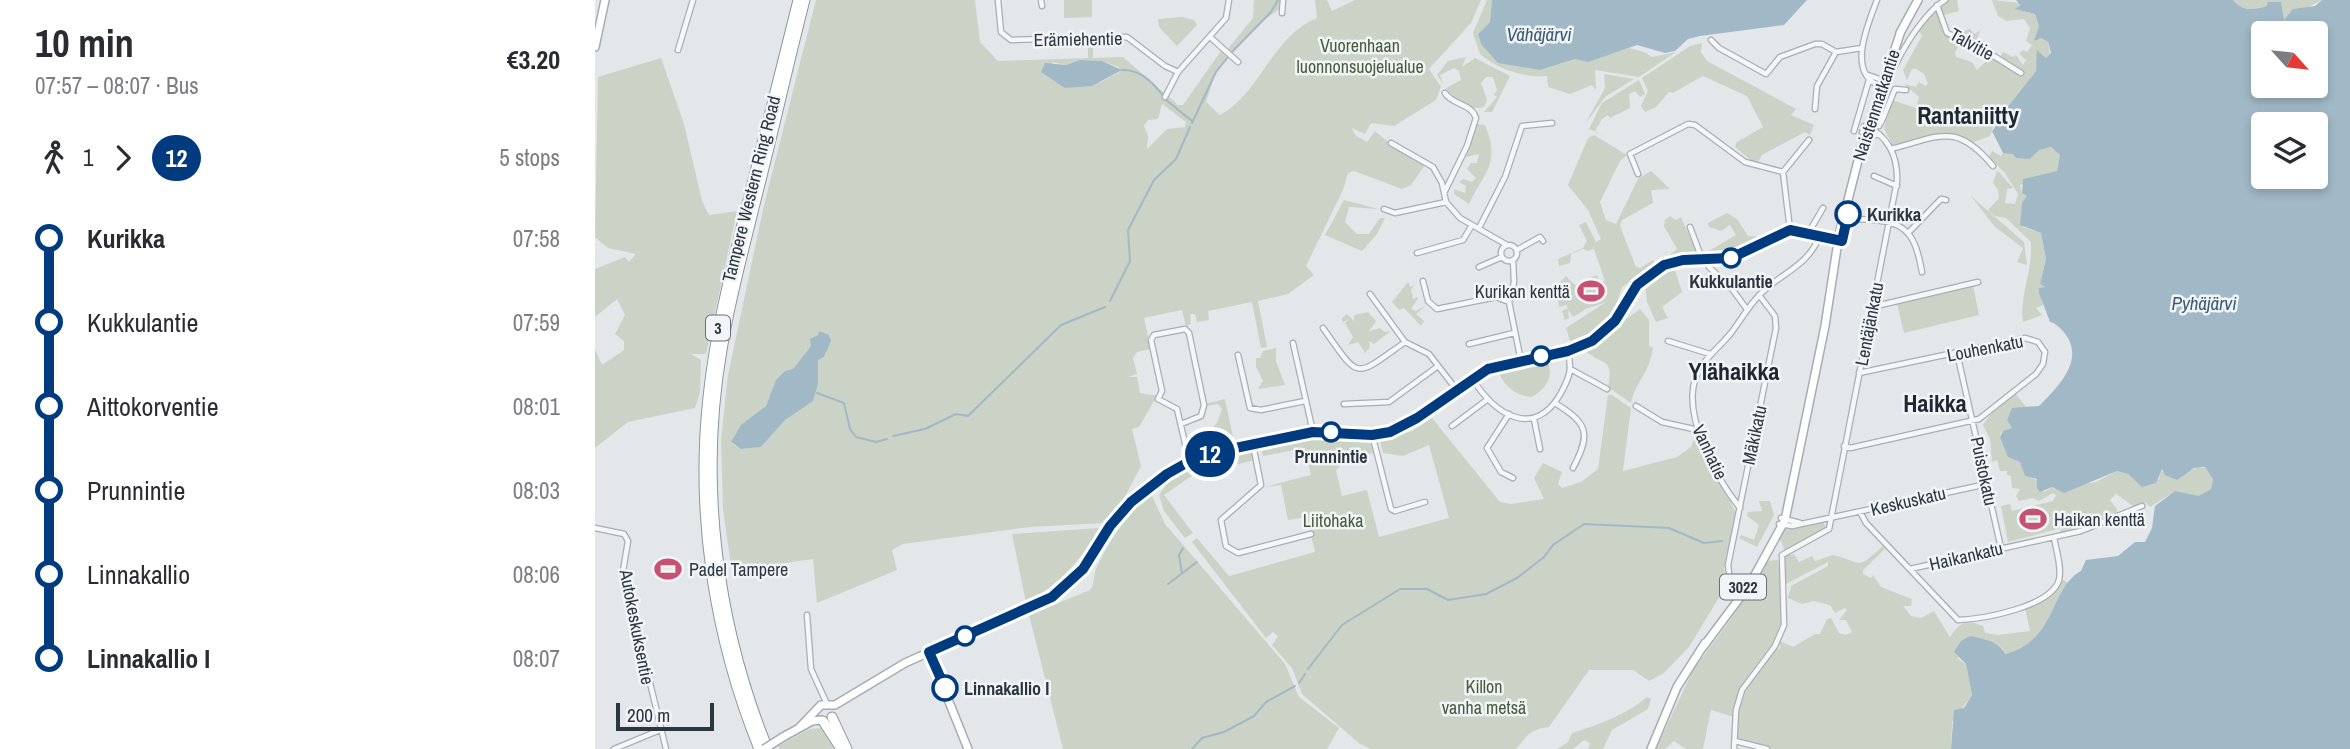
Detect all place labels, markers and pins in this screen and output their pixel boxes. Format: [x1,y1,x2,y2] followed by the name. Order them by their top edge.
[1835,201,1861,227] marker: Kurikka
[1867,202,1922,227] place label: Kurikka
[1721,248,1741,268] marker: Kukkulantie
[1689,269,1773,294] place label: Kukkulantie
[1576,276,1606,306] sports icon: Kurikan kenttä
[1475,279,1570,304] place label: Kurikan kenttä
[1531,346,1551,366] unlabelled marker
[1321,422,1341,442] marker: Prunnintie
[1295,444,1368,469] place label: Prunnintie
[2018,504,2048,534] sports icon: Haikan kenttä
[2054,507,2145,532] place label: Haikan kenttä
[653,554,683,584] sports icon: Padel Tampere
[689,557,788,582] place label: Padel Tampere
[955,626,975,646] unlabelled marker
[932,675,958,701] marker: Linnakallio I
[964,676,1049,701] place label: Linnakallio I

